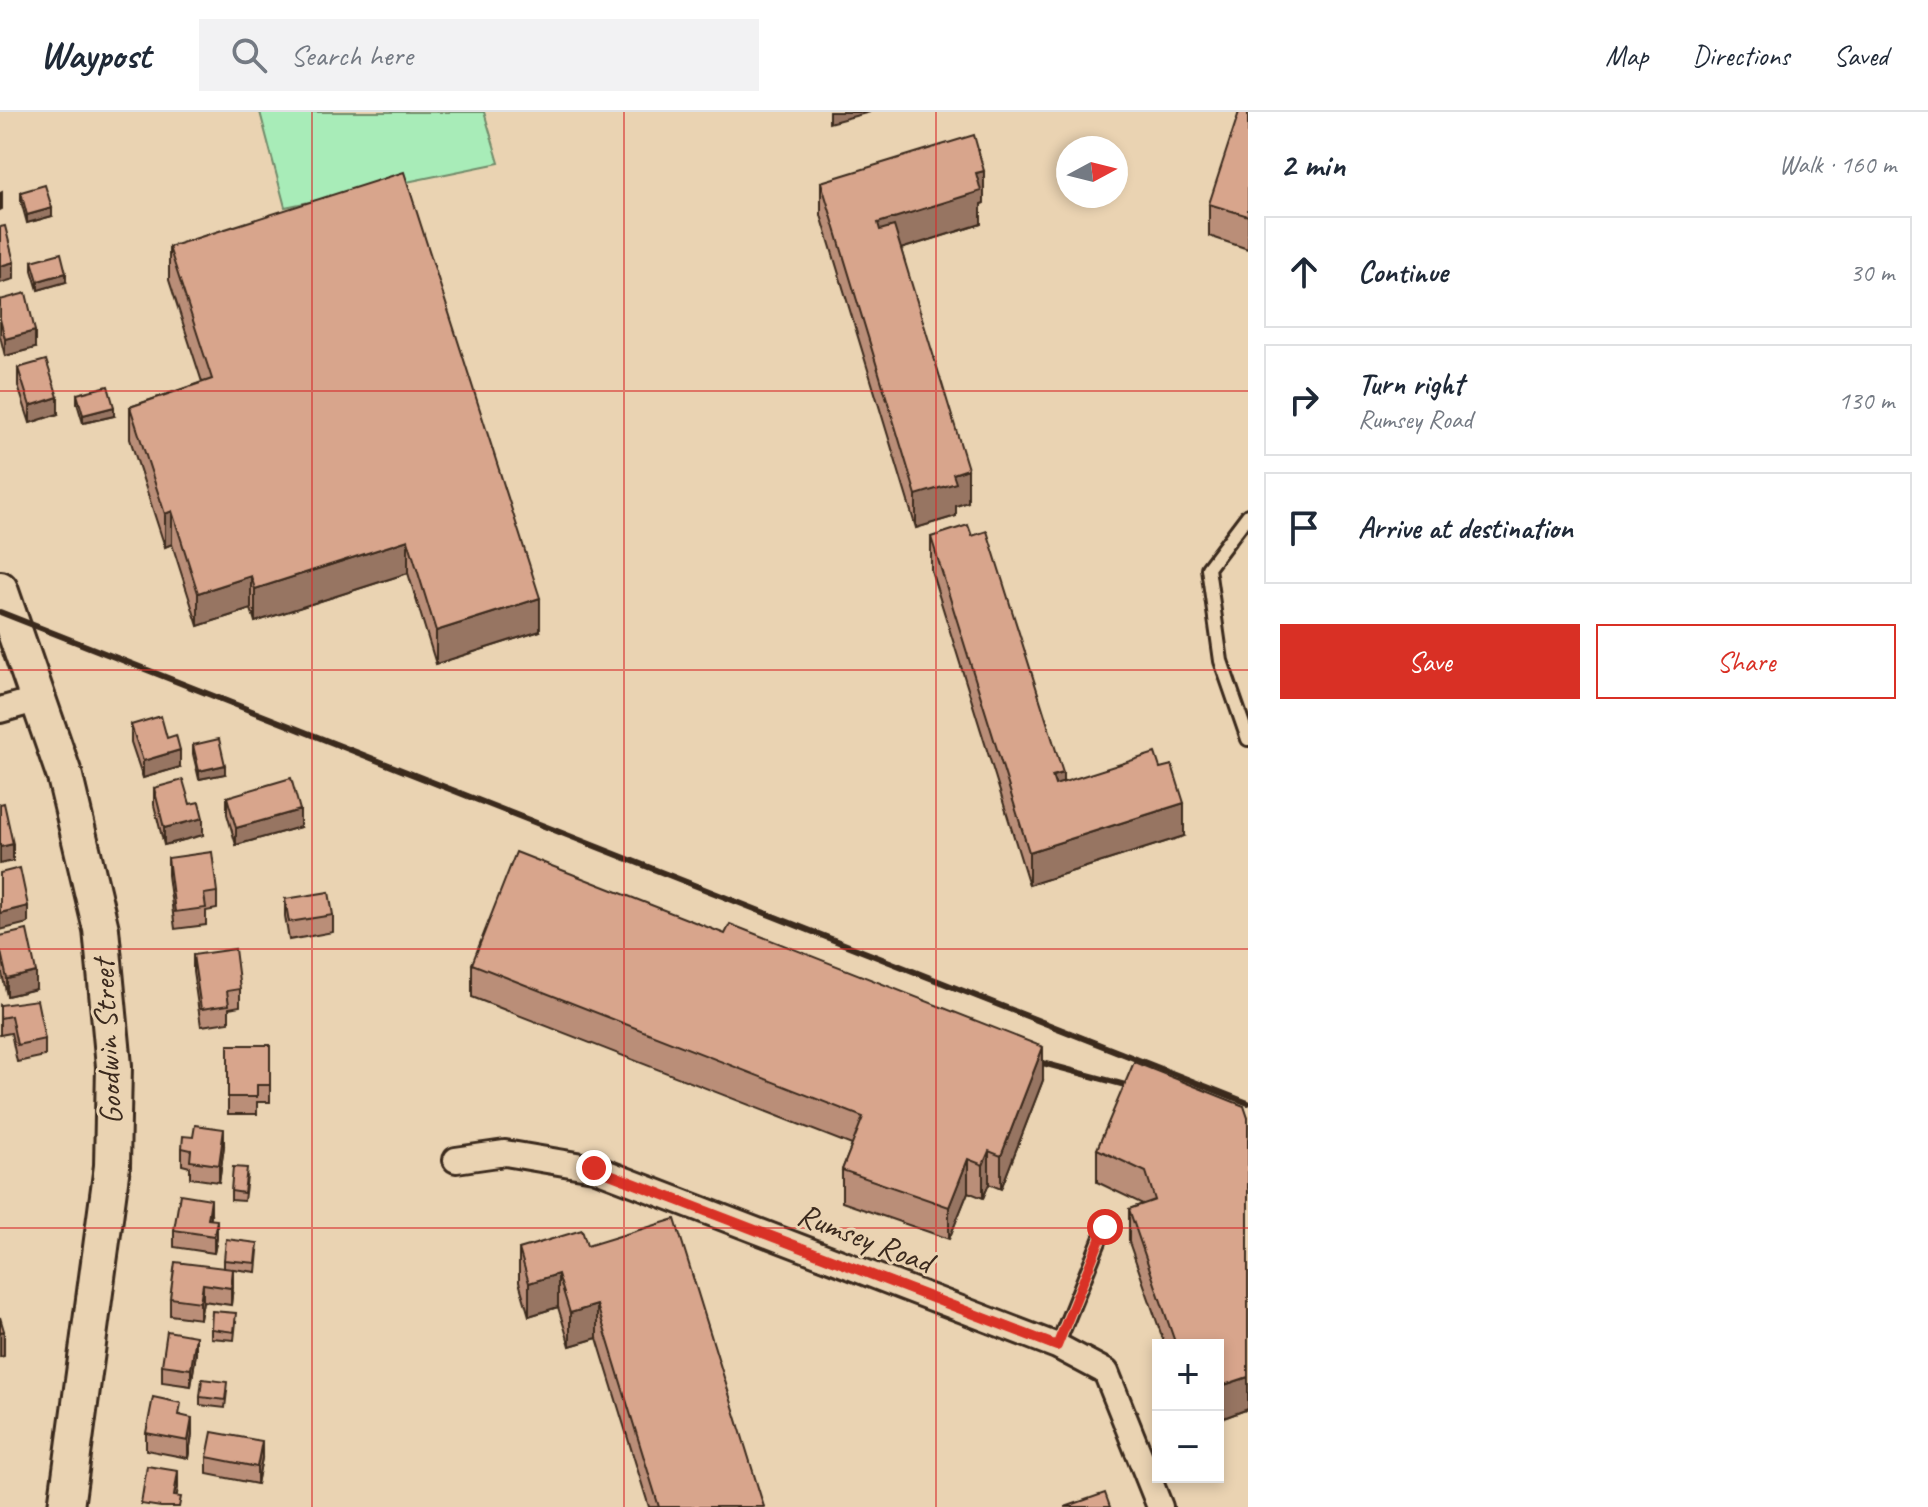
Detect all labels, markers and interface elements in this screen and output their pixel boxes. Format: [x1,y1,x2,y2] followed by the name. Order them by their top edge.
[199,19,759,91] search box
[40,32,151,79] text: Waypost
[227,33,271,77] icon: search
[291,36,413,74] text: Search here
[1605,38,1648,73] text: Map
[1692,38,1790,73] text: Directions
[1834,38,1888,73] text: Saved
[1056,136,1128,208] north arrow
[1280,143,1345,186] text: 2 min
[1779,148,1896,181] text: Walk · 160 m
[1282,250,1326,294] icon: ahead
[1358,253,1448,291] text: Continue
[1850,256,1894,289] text: 30 m
[1358,365,1463,403] text: Turn right
[1282,378,1326,422] icon: right
[1838,384,1894,417] text: 130 m
[1358,403,1472,436] text: Rumsey Road
[1282,506,1326,550] icon: arrive
[1358,509,1573,547] text: Arrive at destination
[1280,624,1580,699] button: Save
[1596,624,1896,699] button: Share
[82,954,132,1126] street label: Goodwin Street
[576,1150,612,1186] route end
[792,1194,942,1284] street label: Rumsey Road
[1087,1209,1123,1245] route start
[1152,1339,1224,1483] map controls
[1152,1339,1224,1411] button: +
[1152,1411,1224,1483] button: −

